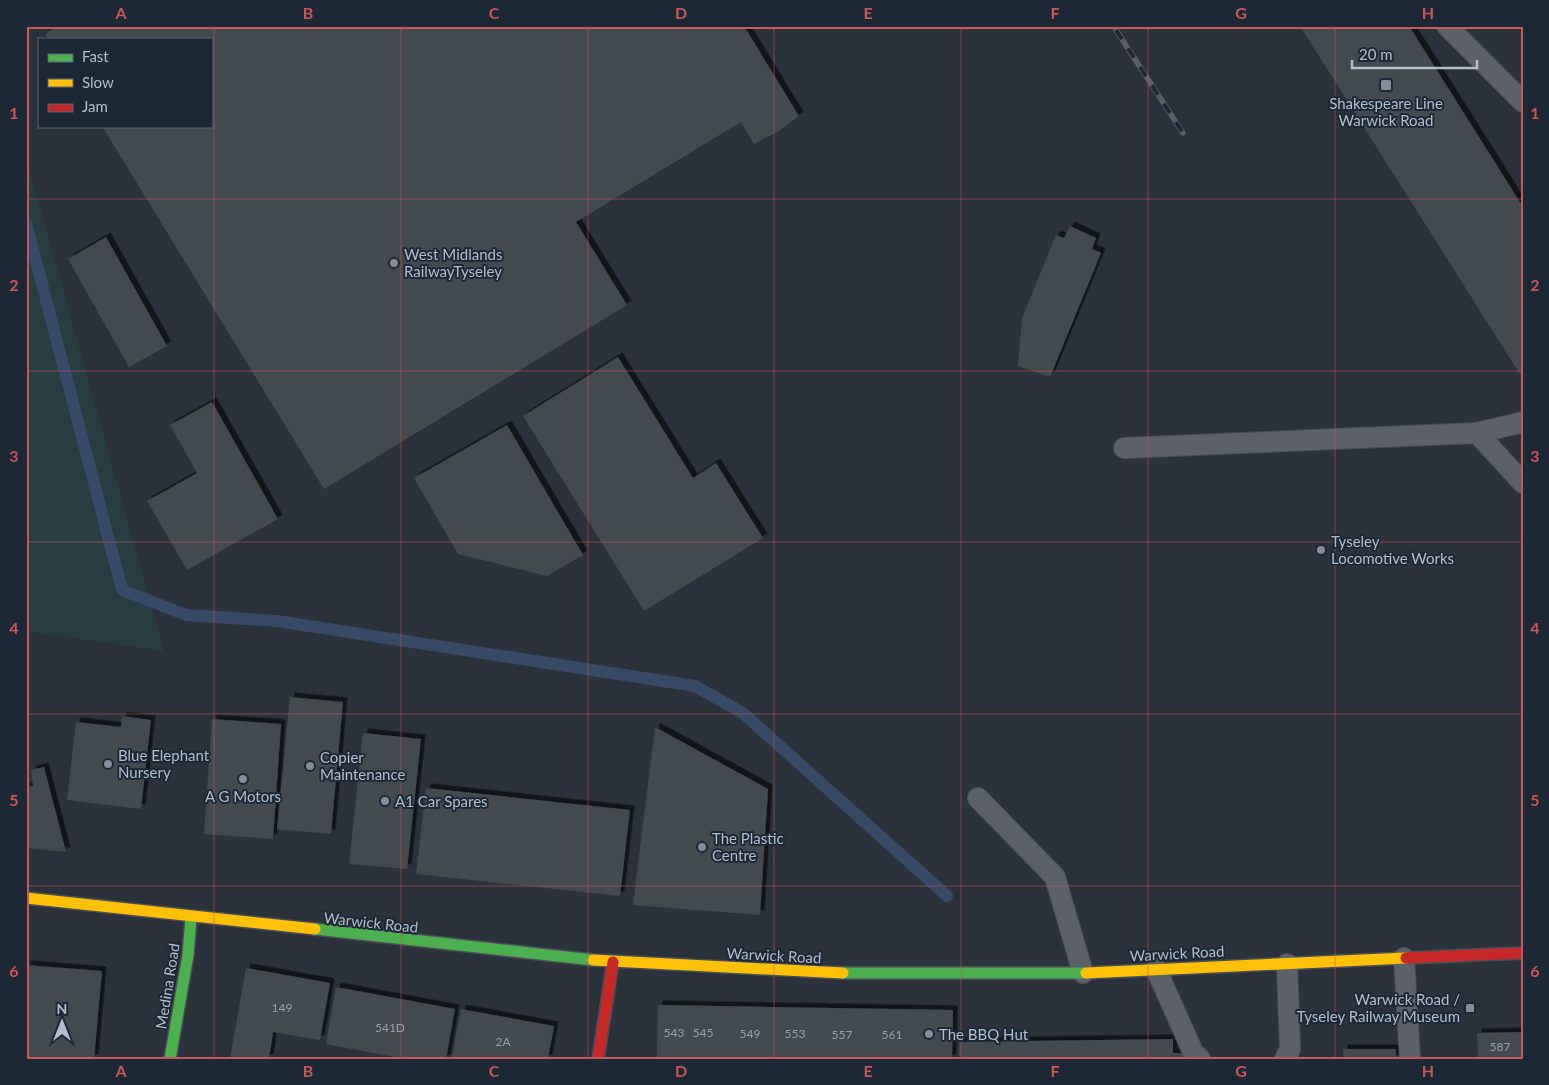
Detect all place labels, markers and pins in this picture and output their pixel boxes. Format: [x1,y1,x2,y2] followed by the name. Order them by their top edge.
[1379,78,1393,92] marker: Shakespeare Line Warwick Road
[1329,94,1443,129] place label: Shakespeare Line Warwick Road
[404,245,502,280] place label: West Midlands RailwayTyseley
[388,257,400,269] marker: West Midlands RailwayTyseley
[1331,532,1454,567] place label: Tyseley Locomotive Works
[1315,544,1327,556] marker: Tyseley Locomotive Works
[118,746,210,781] place label: Blue Elephant Nursery
[320,748,406,783] place label: Copier Maintenance
[102,758,114,770] marker: Blue Elephant Nursery
[304,760,316,772] marker: Copier Maintenance
[237,773,249,785] marker: A G Motors
[205,787,281,805] place label: A G Motors
[395,792,488,810] place label: A1 Car Spares
[379,795,391,807] marker: A1 Car Spares
[712,829,784,864] place label: The Plastic Centre
[696,841,708,853] marker: The Plastic Centre
[1297,990,1460,1025] place label: Warwick Road / Tyseley Railway Museum
[1464,1002,1476,1014] marker: Warwick Road / Tyseley Railway Museum
[939,1025,1029,1043] place label: The BBQ Hut
[923,1028,935,1040] marker: The BBQ Hut

